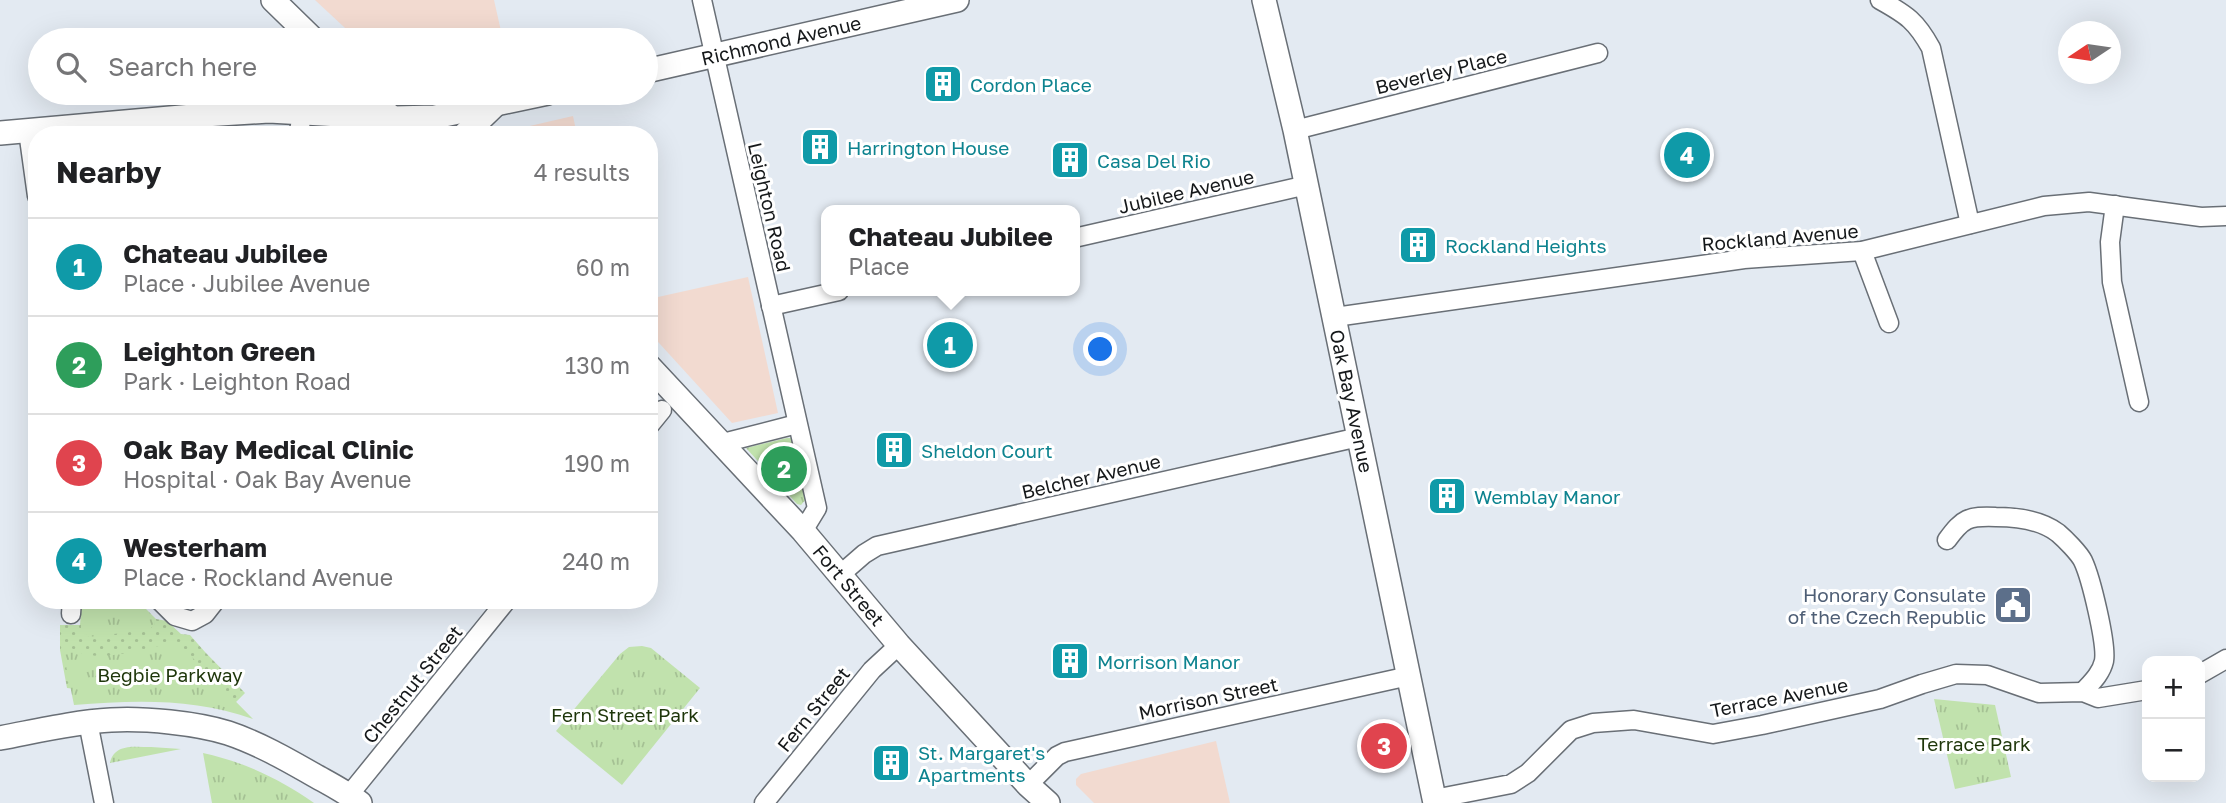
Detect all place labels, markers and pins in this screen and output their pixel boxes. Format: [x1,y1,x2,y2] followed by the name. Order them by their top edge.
[922,63,964,105] building icon: Cordon Place
[970,73,1092,96] place label: Cordon Place
[799,126,841,168] building icon: Harrington House
[1664,129,1710,181] pin: 4
[847,136,1009,159] place label: Harrington House
[1049,139,1091,181] building icon: Casa Del Rio
[1097,149,1211,172] place label: Casa Del Rio
[1397,224,1439,266] building icon: Rockland Heights
[1445,234,1607,257] place label: Rockland Heights
[927,319,973,371] pin: 1
[873,429,915,471] building icon: Sheldon Court
[921,439,1052,462] place label: Sheldon Court
[761,443,807,495] pin: 2
[1426,475,1468,517] building icon: Wemblay Manor
[1474,485,1621,508] place label: Wemblay Manor
[1788,583,1986,628] place label: Honorary Consulate of the Czech Republic
[1992,584,2034,626] public building icon: Honorary Consulate of the Czech Republic
[1049,640,1091,682] building icon: Morrison Manor
[1097,650,1241,673] place label: Morrison Manor
[1361,720,1407,772] pin: 3
[918,741,1045,786] place label: St. Margaret's Apartments
[870,742,912,784] building icon: St. Margaret's Apartments

